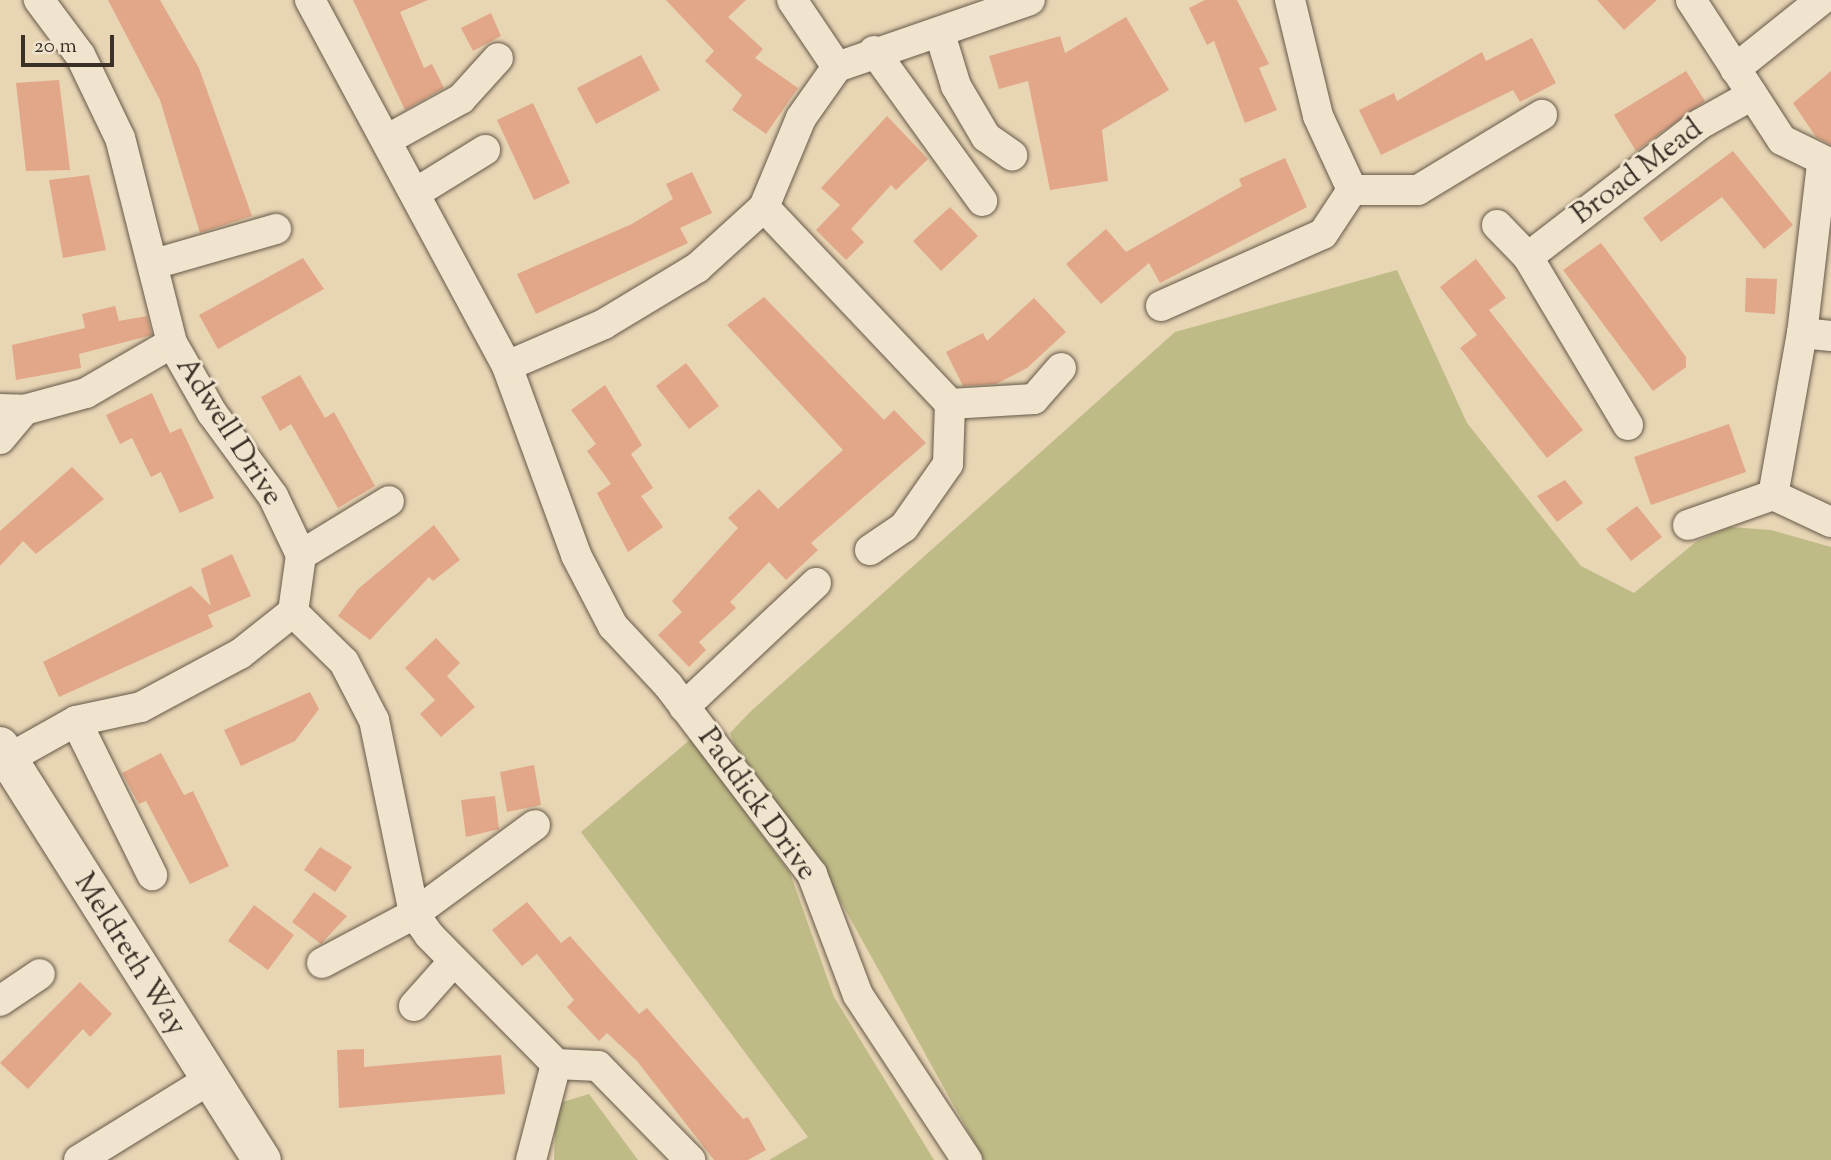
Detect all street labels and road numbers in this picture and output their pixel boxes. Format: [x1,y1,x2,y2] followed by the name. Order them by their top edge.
[1565,112,1711,234] street label: Broad Mead
[167,351,289,513] street label: Adwell Drive
[688,722,824,888] street label: Paddick Drive
[65,867,193,1043] street label: Meldreth Way

